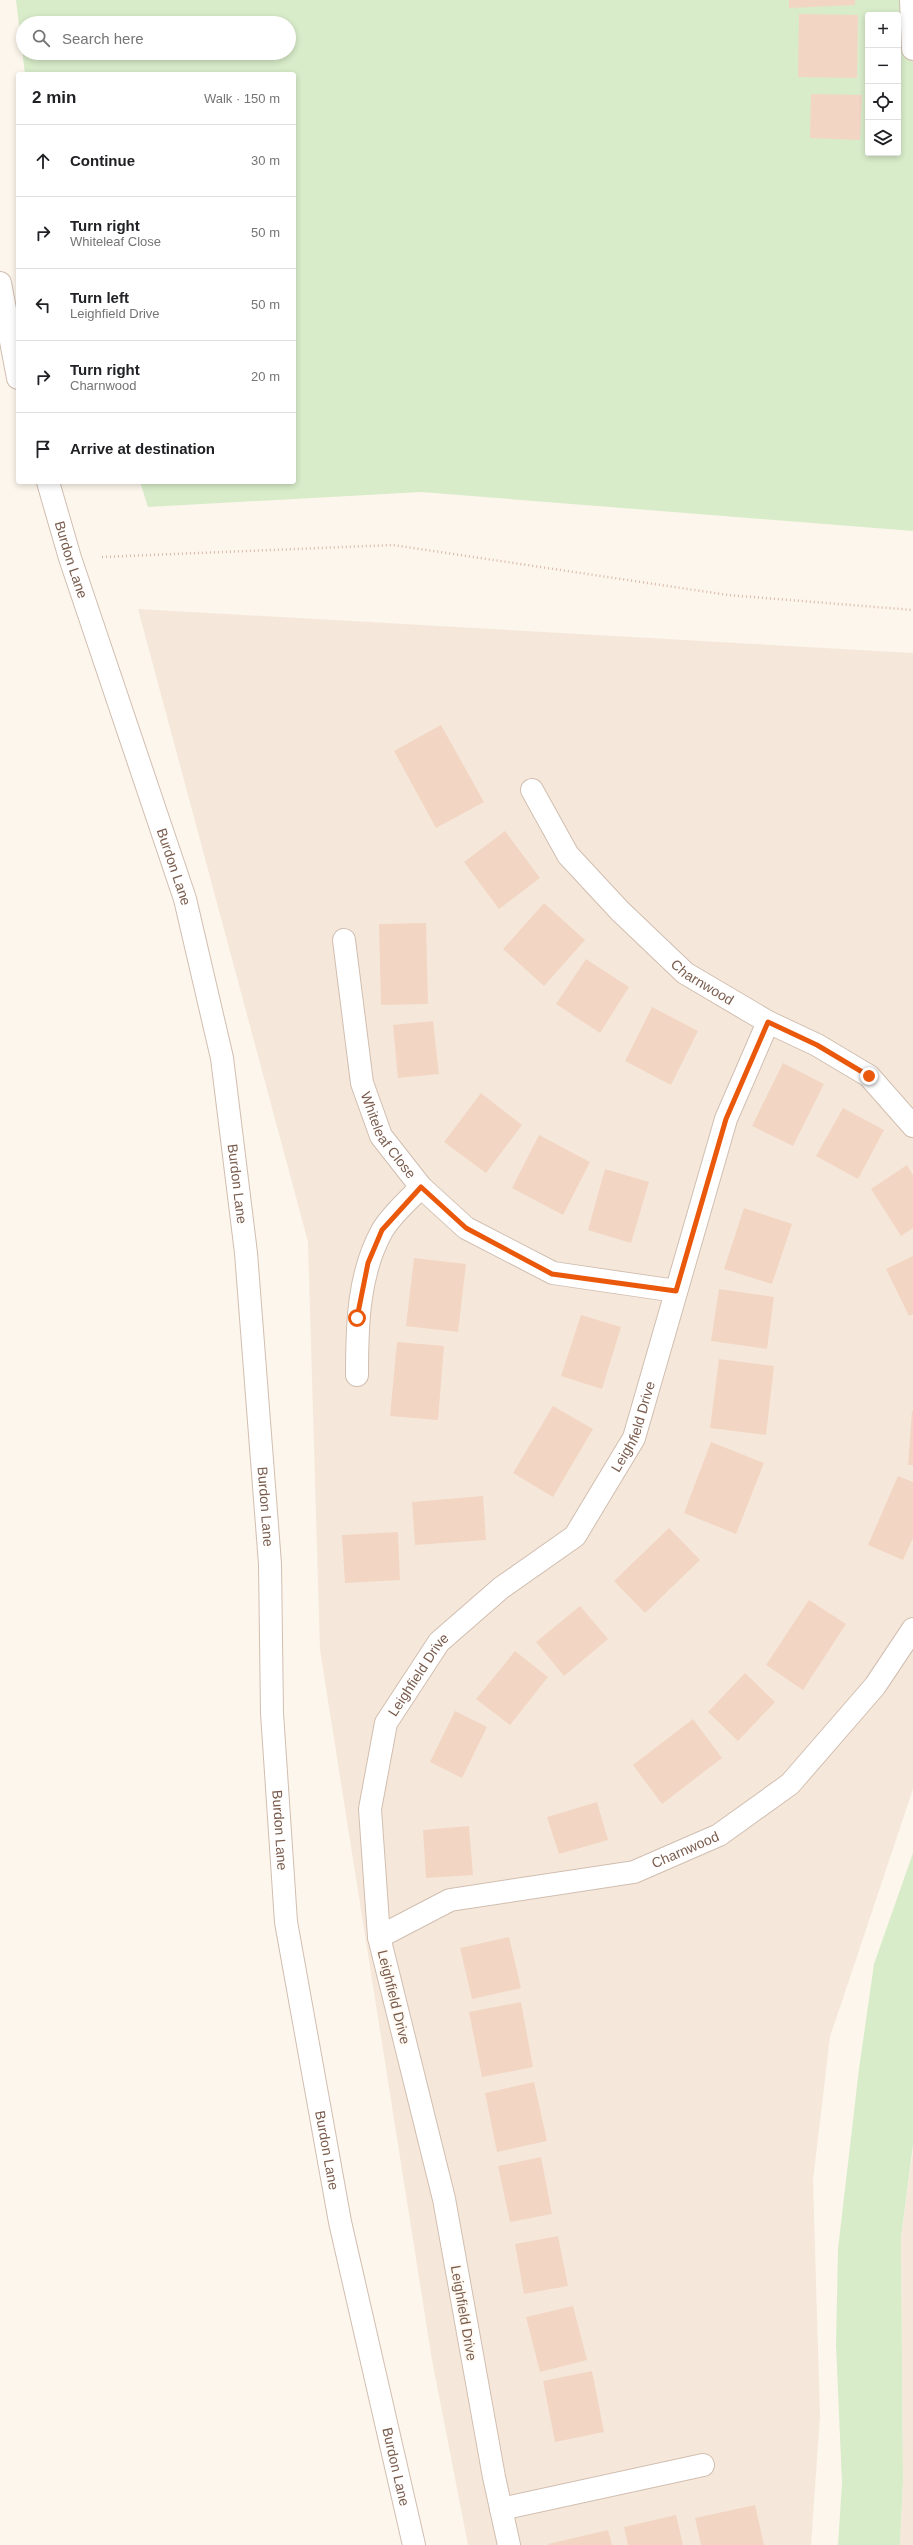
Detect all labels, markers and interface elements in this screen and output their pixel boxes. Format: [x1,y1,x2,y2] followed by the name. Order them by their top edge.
[865,12,901,156] map controls
[865,12,901,48] button: +
[16,16,296,60] search box
[30,27,52,49] icon: search
[62,30,144,47] text: Search here
[865,48,901,84] button: −
[865,84,901,120] button: locate
[32,88,76,107] text: 2 min
[204,91,280,106] text: Walk · 150 m
[865,120,901,156] button: layers
[32,150,54,172] icon: ahead
[70,152,135,169] text: Continue
[251,153,280,168] text: 30 m
[70,217,140,234] text: Turn right
[32,222,54,244] icon: right
[251,225,280,240] text: 50 m
[70,234,161,249] text: Whiteleaf Close
[70,289,129,306] text: Turn left
[32,294,54,316] icon: left
[251,297,280,312] text: 50 m
[70,306,160,321] text: Leighfield Drive
[70,361,140,378] text: Turn right
[32,366,54,388] icon: right
[251,369,280,384] text: 20 m
[70,378,137,393] text: Charnwood
[32,438,54,460] icon: arrive
[70,440,215,457] text: Arrive at destination
[52,519,91,601] street label: Burdon Lane
[154,826,194,907] street label: Burdon Lane
[668,956,737,1008] street label: Charnwood
[860,1067,878,1085] route end
[358,1090,419,1182] street label: Whiteleaf Close
[225,1143,250,1225] street label: Burdon Lane
[348,1309,366,1327] route start
[608,1379,658,1475] street label: Leighfield Drive
[255,1466,277,1547] street label: Burdon Lane
[385,1629,452,1719] street label: Leighfield Drive
[269,1790,291,1871] street label: Burdon Lane
[649,1828,721,1871] street label: Charnwood
[375,1948,413,2046] street label: Leighfield Drive
[312,2109,342,2191] street label: Burdon Lane
[448,2264,480,2362] street label: Leighfield Drive
[379,2426,413,2508] street label: Burdon Lane

